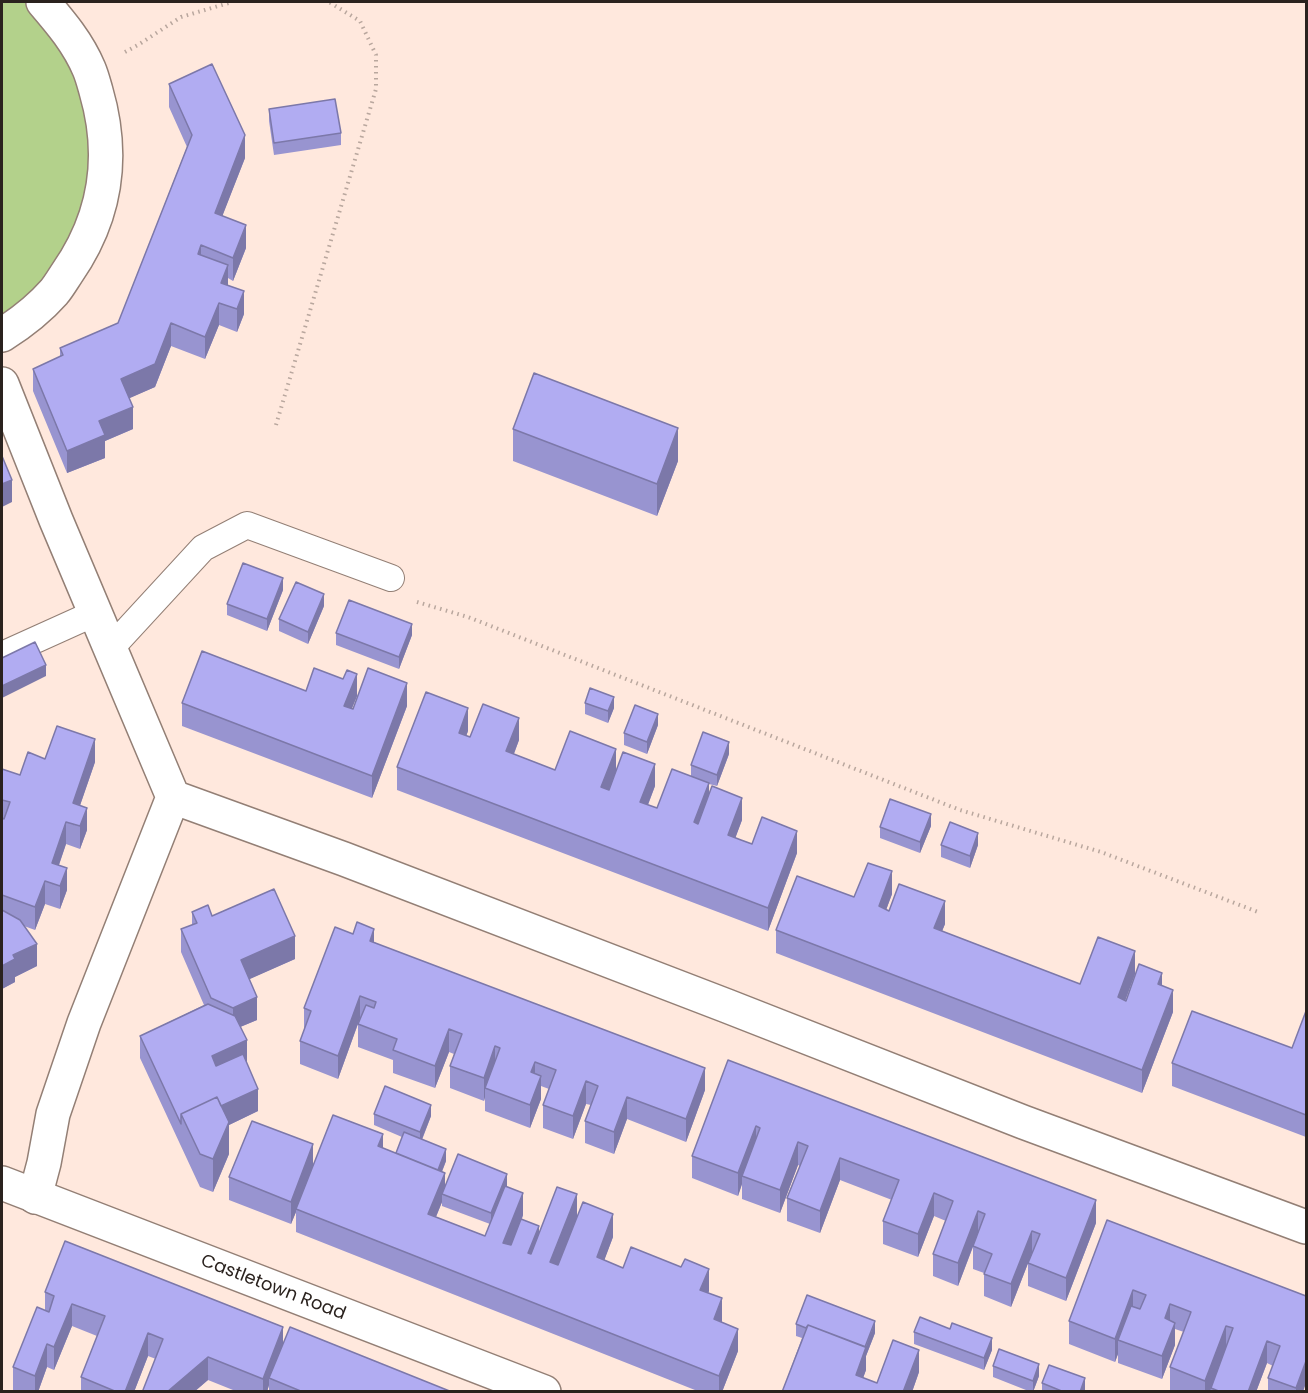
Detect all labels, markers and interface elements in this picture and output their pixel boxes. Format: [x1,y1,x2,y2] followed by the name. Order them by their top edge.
[197,1250,349,1326] street label: Castletown Road

